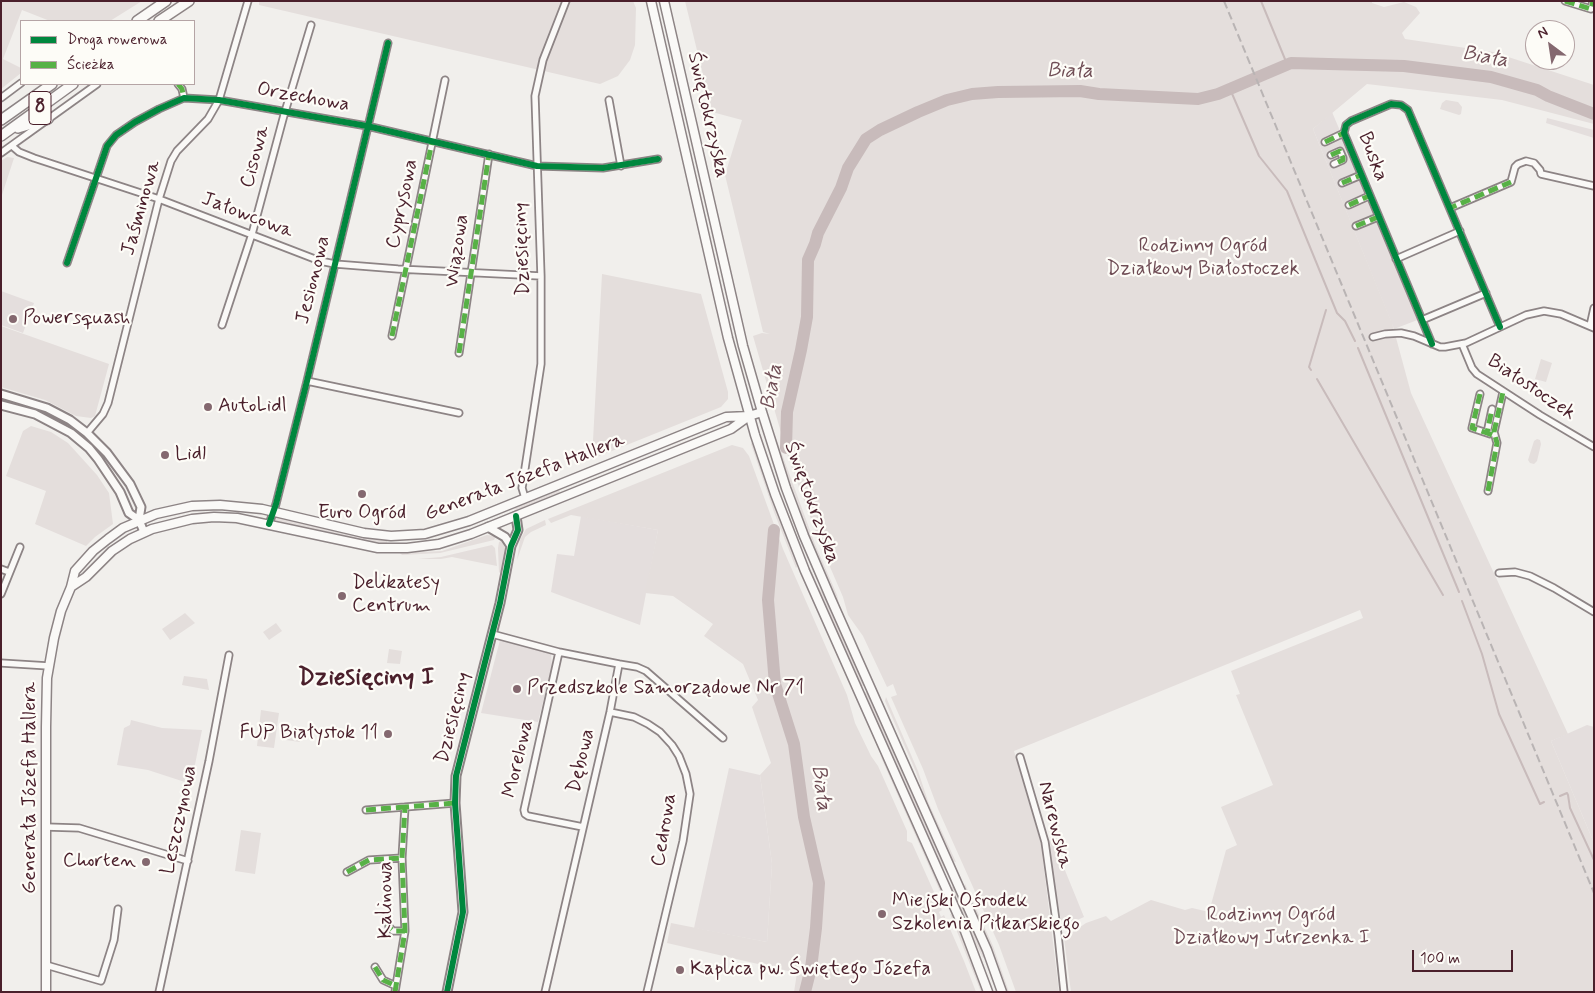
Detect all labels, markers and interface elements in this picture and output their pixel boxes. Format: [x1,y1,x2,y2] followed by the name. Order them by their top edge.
[20,20,195,85] legend
[1525,20,1575,70] north arrow
[1534,23,1551,43] text: N
[67,30,167,50] text: Droga rowerowa
[1460,42,1510,74] water label: Biała
[681,50,733,180] street label: Świętokrzyska
[67,55,114,75] text: Ścieżka
[1047,59,1093,85] water label: Biała
[255,78,351,118] street label: Orzechowa
[29,92,51,125] road number: 8
[236,123,276,191] street label: Cisowa
[1352,129,1392,185] street label: Buska
[382,157,424,251] street label: Cyprysowa
[117,158,167,258] street label: Jaśminowa
[198,188,296,244] street label: Jałowcowa
[509,202,537,296] street label: Dziesięciny
[441,213,475,289] street label: Wiązowa
[291,233,337,327] street label: Jesionowa
[1107,235,1299,282] park label: Rodzinny Ogród Działkowy Białostoczek
[23,307,131,331] place label: Powersquash
[7,313,19,325] marker: Powersquash
[1482,350,1580,426] street label: Białostoczek
[757,362,789,412] water label: Biała
[218,395,287,419] place label: AutoLidl
[202,401,214,413] marker: AutoLidl
[422,429,628,527] street label: Generała Józefa Hallera
[778,439,844,567] street label: Świętokrzyska
[175,443,206,467] place label: Lidl
[159,449,171,461] marker: Lidl
[356,488,368,500] marker: Euro Ogród
[318,502,406,526] place label: Euro Ogród
[352,572,440,619] place label: Delikatesy Centrum
[336,590,348,602] marker: Delikatesy Centrum
[298,664,434,694] district label: Dziesięciny I
[431,670,477,766] street label: Dziesięciny
[527,677,804,701] place label: Przedszkole Samorządowe Nr 71
[19,682,43,894] street label: Generała Józefa Hallera
[511,683,523,695] marker: Przedszkole Samorządowe Nr 71
[498,718,540,800] street label: Morelowa
[240,722,378,746] place label: FUP Białystok 11
[563,727,601,795] street label: Dębowa
[382,728,394,740] marker: FUP Białystok 11
[157,763,203,877] street label: Leszczynowa
[804,763,836,813] water label: Biała
[1032,779,1076,871] street label: Narewska
[647,791,683,869] street label: Cedrowa
[63,850,136,874] place label: Chorten
[140,856,152,868] marker: Chorten
[375,861,399,939] street label: Kalinowa
[892,890,1080,937] place label: Miejski Ośrodek Szkolenia Piłkarskiego
[1173,904,1369,951] park label: Rodzinny Ogród Działkowy Jutrzenka I
[876,908,888,920] marker: Miejski Ośrodek Szkolenia Piłkarskiego
[1415,940,1516,972] scale bar
[1420,949,1460,969] text: 100 m
[690,958,931,982] place label: Kaplica pw. Świętego Józefa
[674,964,686,976] marker: Kaplica pw. Świętego Józefa

